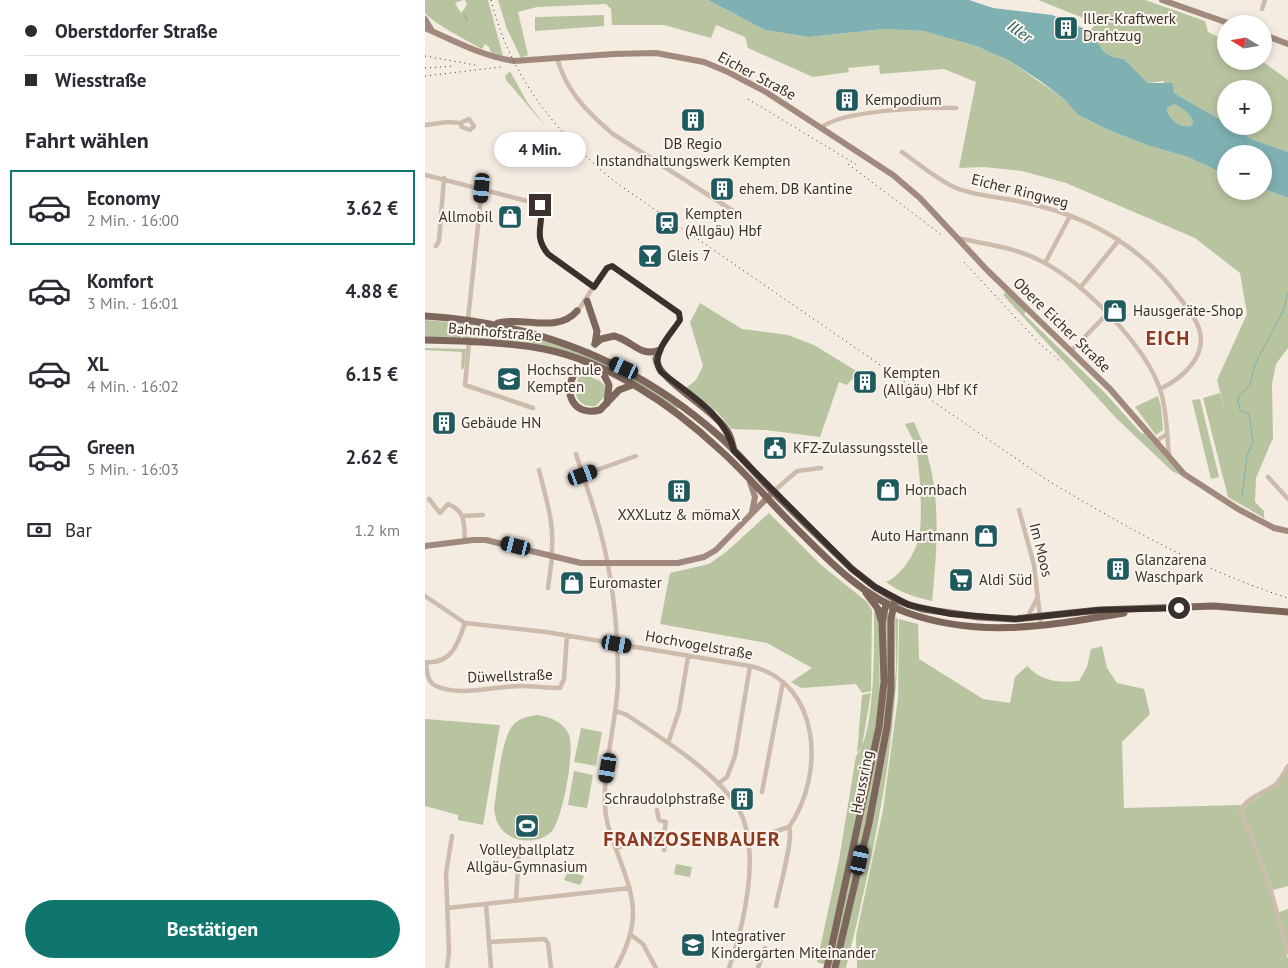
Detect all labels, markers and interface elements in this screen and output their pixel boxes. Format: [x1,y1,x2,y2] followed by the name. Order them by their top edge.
[1083,9,1177,45] place label: Iller-Kraftwerk Drahtzug
[1004,15,1038,48] water label: Iller
[1053,15,1079,41] building icon: Iller-Kraftwerk Drahtzug
[1217,15,1273,70] north arrow
[1217,15,1272,200] map controls
[55,19,218,43] text: Oberstdorfer Straße
[715,47,800,104] street label: Eicher Straße
[55,68,147,92] text: Wiesstraße
[1217,80,1272,135] button: +
[834,87,860,113] building icon: Kempodium
[865,90,942,109] place label: Kempodium
[680,107,706,133] building icon: DB Regio Instandhaltungswerk Kempten
[25,126,149,154] text: Fahrt wählen
[494,132,586,168] callout: 4 Min.
[596,134,790,170] place label: DB Regio Instandhaltungswerk Kempten
[519,139,561,159] text: 4 Min.
[1217,145,1272,200] button: −
[970,169,1071,212] street label: Eicher Ringweg
[473,172,490,204] car
[709,176,735,202] building icon: ehem. DB Kantine
[739,179,853,198] place label: ehem. DB Kantine
[27,185,72,230] icon: car
[87,186,160,210] text: Economy
[529,194,551,216] route end
[345,196,398,220] text: 3.62 €
[497,204,523,230] shop icon: Allmobil
[685,204,763,240] place label: Kempten (Allgäu) Hbf
[439,207,494,226] place label: Allmobil
[87,210,179,230] text: 2 Min. · 16:00
[654,210,680,236] station icon: Kempten (Allgäu) Hbf
[637,243,663,269] bar icon: Gleis 7
[667,246,711,265] place label: Gleis 7
[27,268,72,313] icon: car
[87,269,153,293] text: Komfort
[1010,273,1115,376] street label: Obere Eicher Straße
[345,279,398,303] text: 4.88 €
[87,293,179,313] text: 3 Min. · 16:01
[1102,298,1128,324] shop icon: Hausgeräte-Shop
[1133,301,1243,320] place label: Hausgeräte-Shop
[447,318,543,345] street label: Bahnhofstraße
[1146,325,1190,351] district label: EICH
[27,351,72,396] icon: car
[87,352,109,376] text: XL
[607,355,640,381] car
[527,360,601,396] place label: Hochschule Kempten
[345,362,398,386] text: 6.15 €
[883,363,978,399] place label: Kempten (Allgäu) Hbf Kf
[496,366,522,392] school or university icon: Hochschule Kempten
[852,369,878,395] building icon: Kempten (Allgäu) Hbf Kf
[87,376,179,396] text: 4 Min. · 16:02
[431,410,457,436] building icon: Gebäude HN
[461,413,541,432] place label: Gebäude HN
[27,434,72,479] icon: car
[87,435,135,459] text: Green
[762,435,788,461] public building icon: KFZ-Zulassungsstelle
[793,438,928,457] place label: KFZ-Zulassungsstelle
[345,445,398,469] text: 2.62 €
[87,459,179,479] text: 5 Min. · 16:03
[566,463,599,487] car
[875,477,901,503] shop icon: Hornbach
[666,478,692,504] building icon: XXXLutz & mömaX
[905,480,967,499] place label: Hornbach
[617,505,741,524] place label: XXXLutz & mömaX
[25,516,53,544] icon: cash
[65,518,92,542] text: Bar
[354,520,400,540] text: 1.2 km
[1026,521,1057,579] street label: Im Moos
[973,523,999,549] shop icon: Auto Hartmann
[871,526,969,545] place label: Auto Hartmann
[499,535,532,557] car
[1135,550,1207,586] place label: Glanzarena Waschpark
[1105,556,1131,582] building icon: Glanzarena Waschpark
[948,567,974,593] supermarket icon: Aldi Süd
[559,570,585,596] shop icon: Euromaster
[979,570,1032,589] place label: Aldi Süd
[589,573,662,592] place label: Euromaster
[1168,597,1190,619] route start
[644,626,754,663] street label: Hochvogelstraße
[600,634,633,654] car
[467,665,553,686] street label: Düwellstraße
[846,749,877,815] street label: Heussring
[598,752,617,784] car
[729,786,755,812] building icon: Schraudolphstraße
[604,789,725,808] place label: Schraudolphstraße
[514,813,540,839] sports icon: Volleyballplatz Allgäu-Gymnasium
[603,826,781,852] district label: FRANZOSENBAUER
[466,840,588,876] place label: Volleyballplatz Allgäu-Gymnasium
[849,844,870,876] car
[25,900,400,958] button: Bestätigen
[711,926,876,962] place label: Integrativer Kindergarten Miteinander
[680,932,706,958] school or university icon: Integrativer Kindergarten Miteinander

